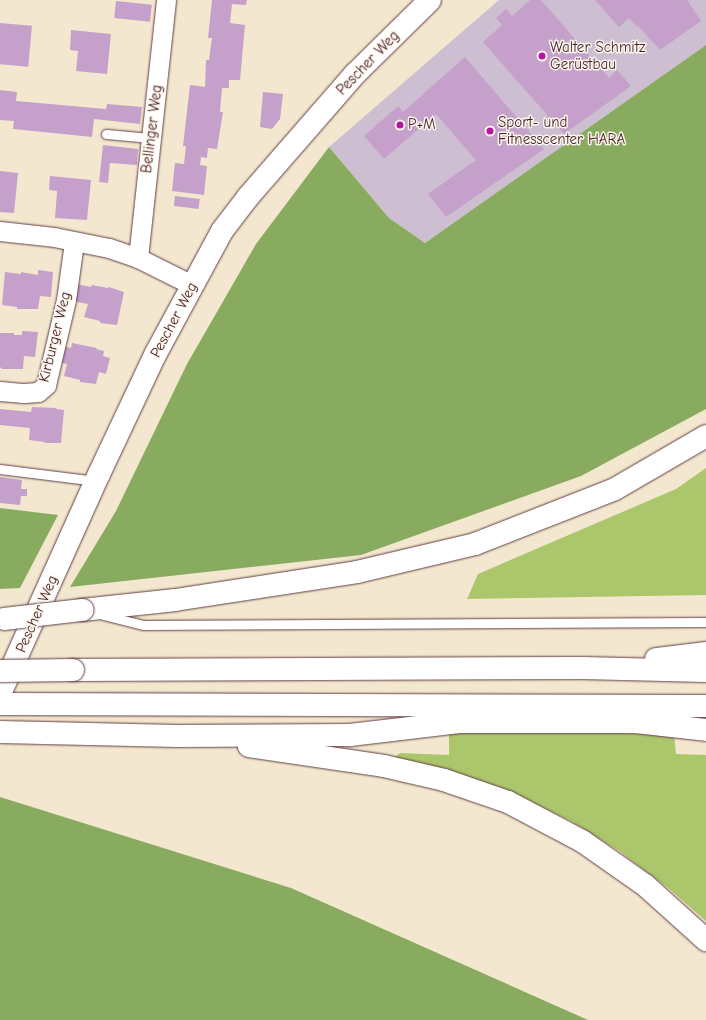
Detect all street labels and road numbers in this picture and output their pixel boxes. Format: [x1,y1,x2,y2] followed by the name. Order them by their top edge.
[333,27,403,99] street label: Pescher Weg
[138,84,166,174] street label: Bellinger Weg
[147,279,201,361] street label: Pescher Weg
[35,290,75,384] street label: Kirburger Weg
[12,573,62,655] street label: Pescher Weg

